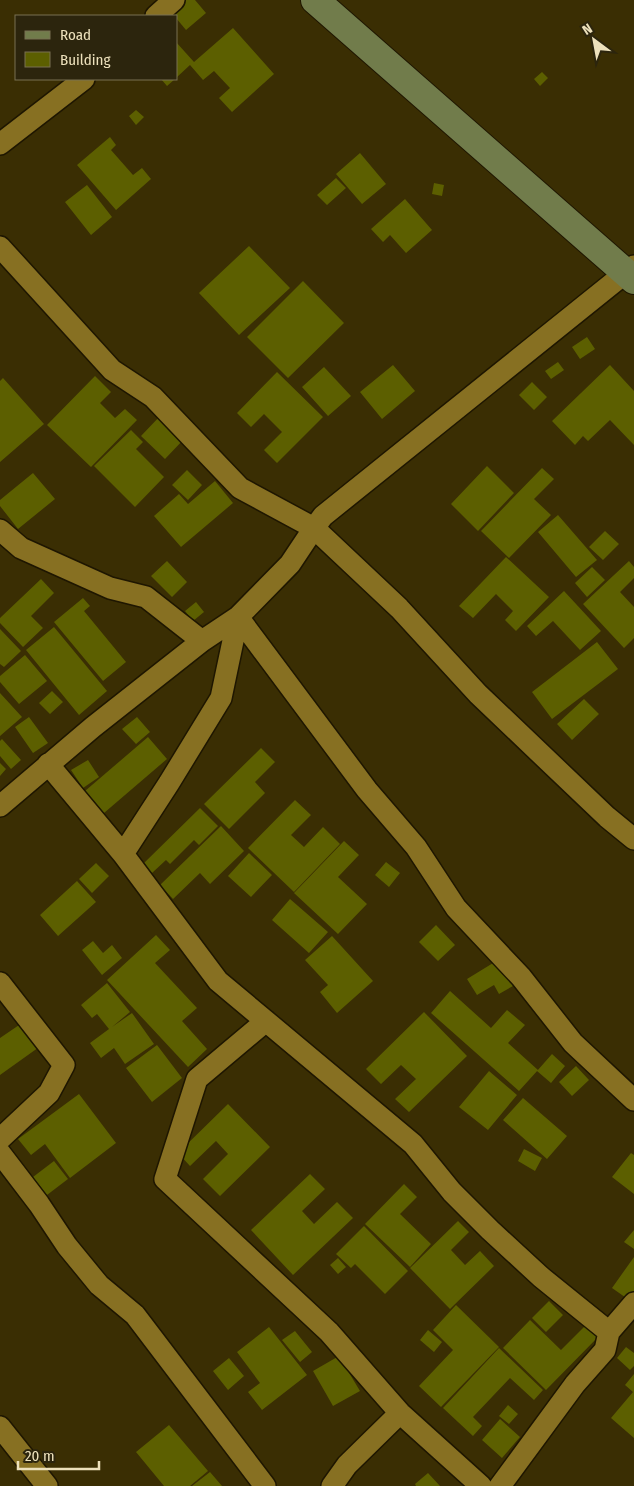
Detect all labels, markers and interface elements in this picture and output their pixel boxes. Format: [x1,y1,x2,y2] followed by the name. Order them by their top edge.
[15,15,178,80] legend
[569,15,619,65] north arrow
[579,20,595,39] text: N
[60,26,91,44] text: Road
[60,51,111,69] text: Building
[18,1438,99,1470] scale bar
[25,1447,55,1465] text: 20 m

